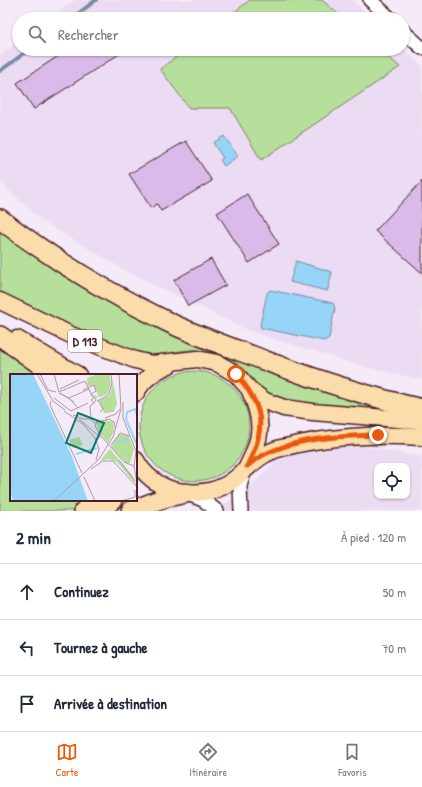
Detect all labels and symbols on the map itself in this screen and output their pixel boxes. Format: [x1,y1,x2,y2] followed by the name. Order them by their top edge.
[68,330,102,352] road number: D 113
[227,365,245,383] route start
[10,374,137,501] inset map
[369,426,387,444] route end

